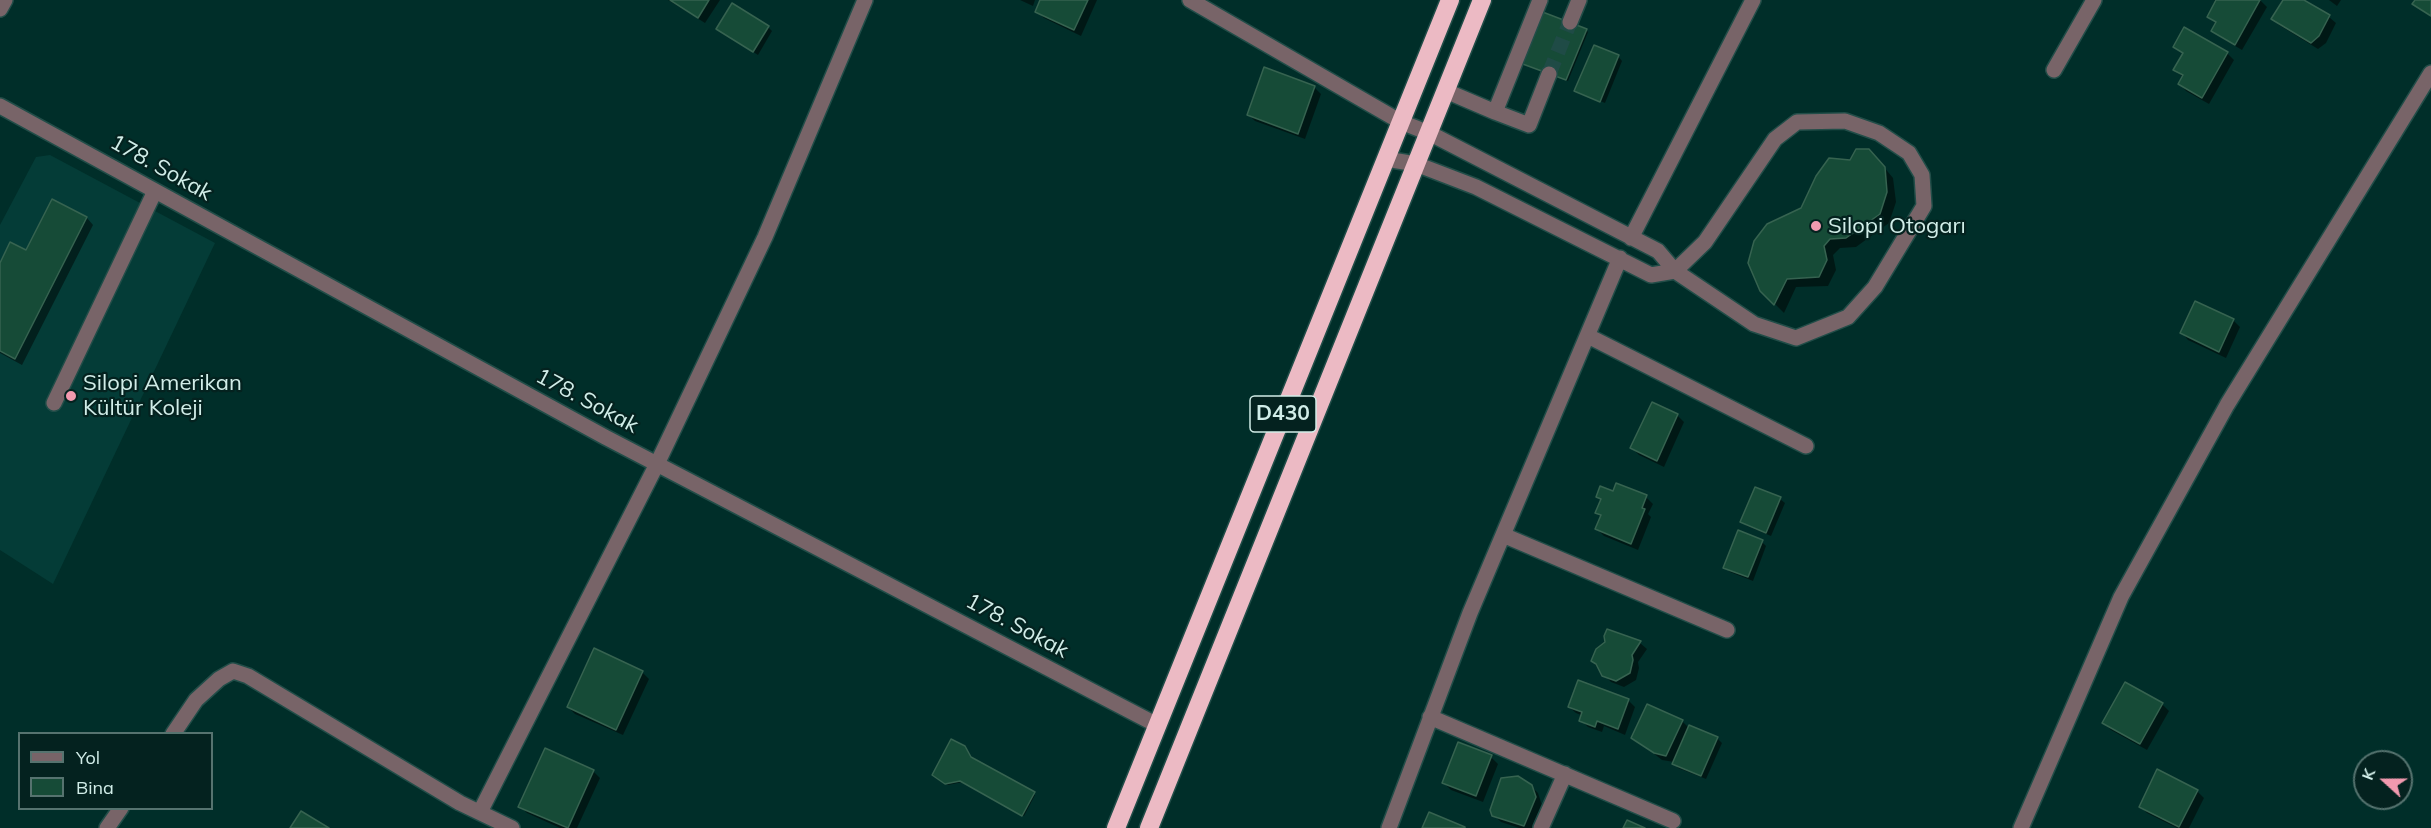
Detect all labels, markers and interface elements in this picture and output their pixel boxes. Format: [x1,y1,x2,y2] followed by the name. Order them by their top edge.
[105,129,217,207] street label: 178. Sokak
[1828,213,1966,239] place label: Silopi Otogarı
[1809,219,1823,233] marker: Silopi Otogarı
[531,363,643,439] street label: 178. Sokak
[83,370,242,422] place label: Silopi Amerikan Kültür Koleji
[64,389,78,403] marker: Silopi Amerikan Kültür Koleji
[1250,396,1316,432] road number: D430
[961,588,1073,664] street label: 178. Sokak
[18,732,213,810] legend
[76,746,100,769] text: Yol
[2353,750,2413,810] north arrow
[2357,766,2379,783] text: K
[76,776,114,799] text: Bina

